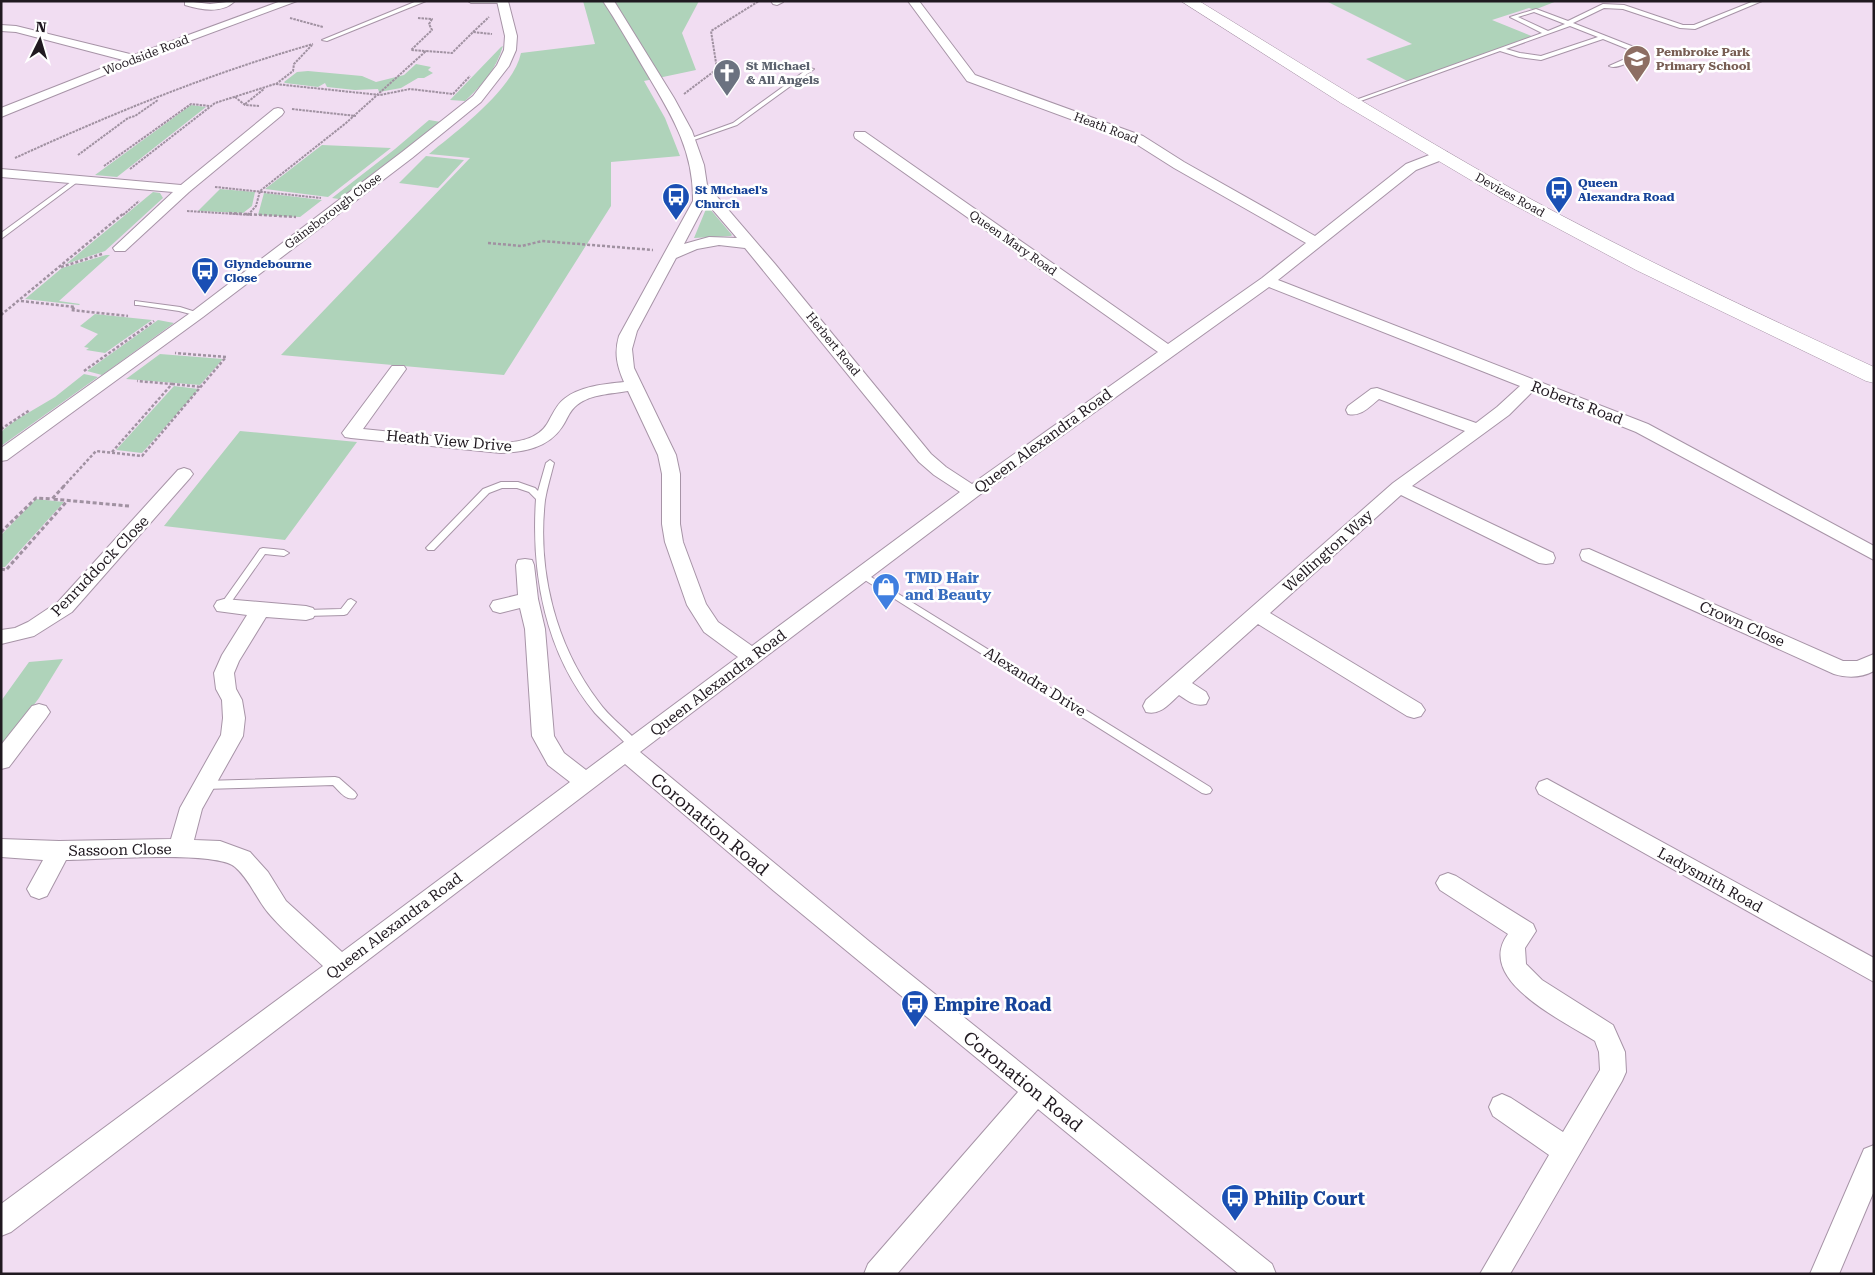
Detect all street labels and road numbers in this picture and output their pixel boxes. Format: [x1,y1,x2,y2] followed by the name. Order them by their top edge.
[101,32,191,78] street label: Woodside Road
[1072,109,1140,147] street label: Heath Road
[282,170,384,252] street label: Gainsborough Close
[1473,170,1547,220] street label: Devizes Road
[967,208,1060,279] street label: Queen Mary Road
[803,309,863,379] street label: Herbert Road
[1528,377,1626,429] street label: Roberts Road
[971,385,1116,497] street label: Queen Alexandra Road
[385,427,513,455] street label: Heath View Drive
[1279,506,1377,596] street label: Wellington Way
[47,512,153,620] street label: Penruddock Close
[1697,597,1787,651] street label: Crown Close
[646,626,790,740] street label: Queen Alexandra Road
[981,643,1089,721] street label: Alexandra Drive
[647,769,774,880] street label: Coronation Road
[68,840,172,860] street label: Sassoon Close
[1654,844,1766,916] street label: Ladysmith Road
[322,869,466,983] street label: Queen Alexandra Road
[959,1026,1087,1136] street label: Coronation Road

